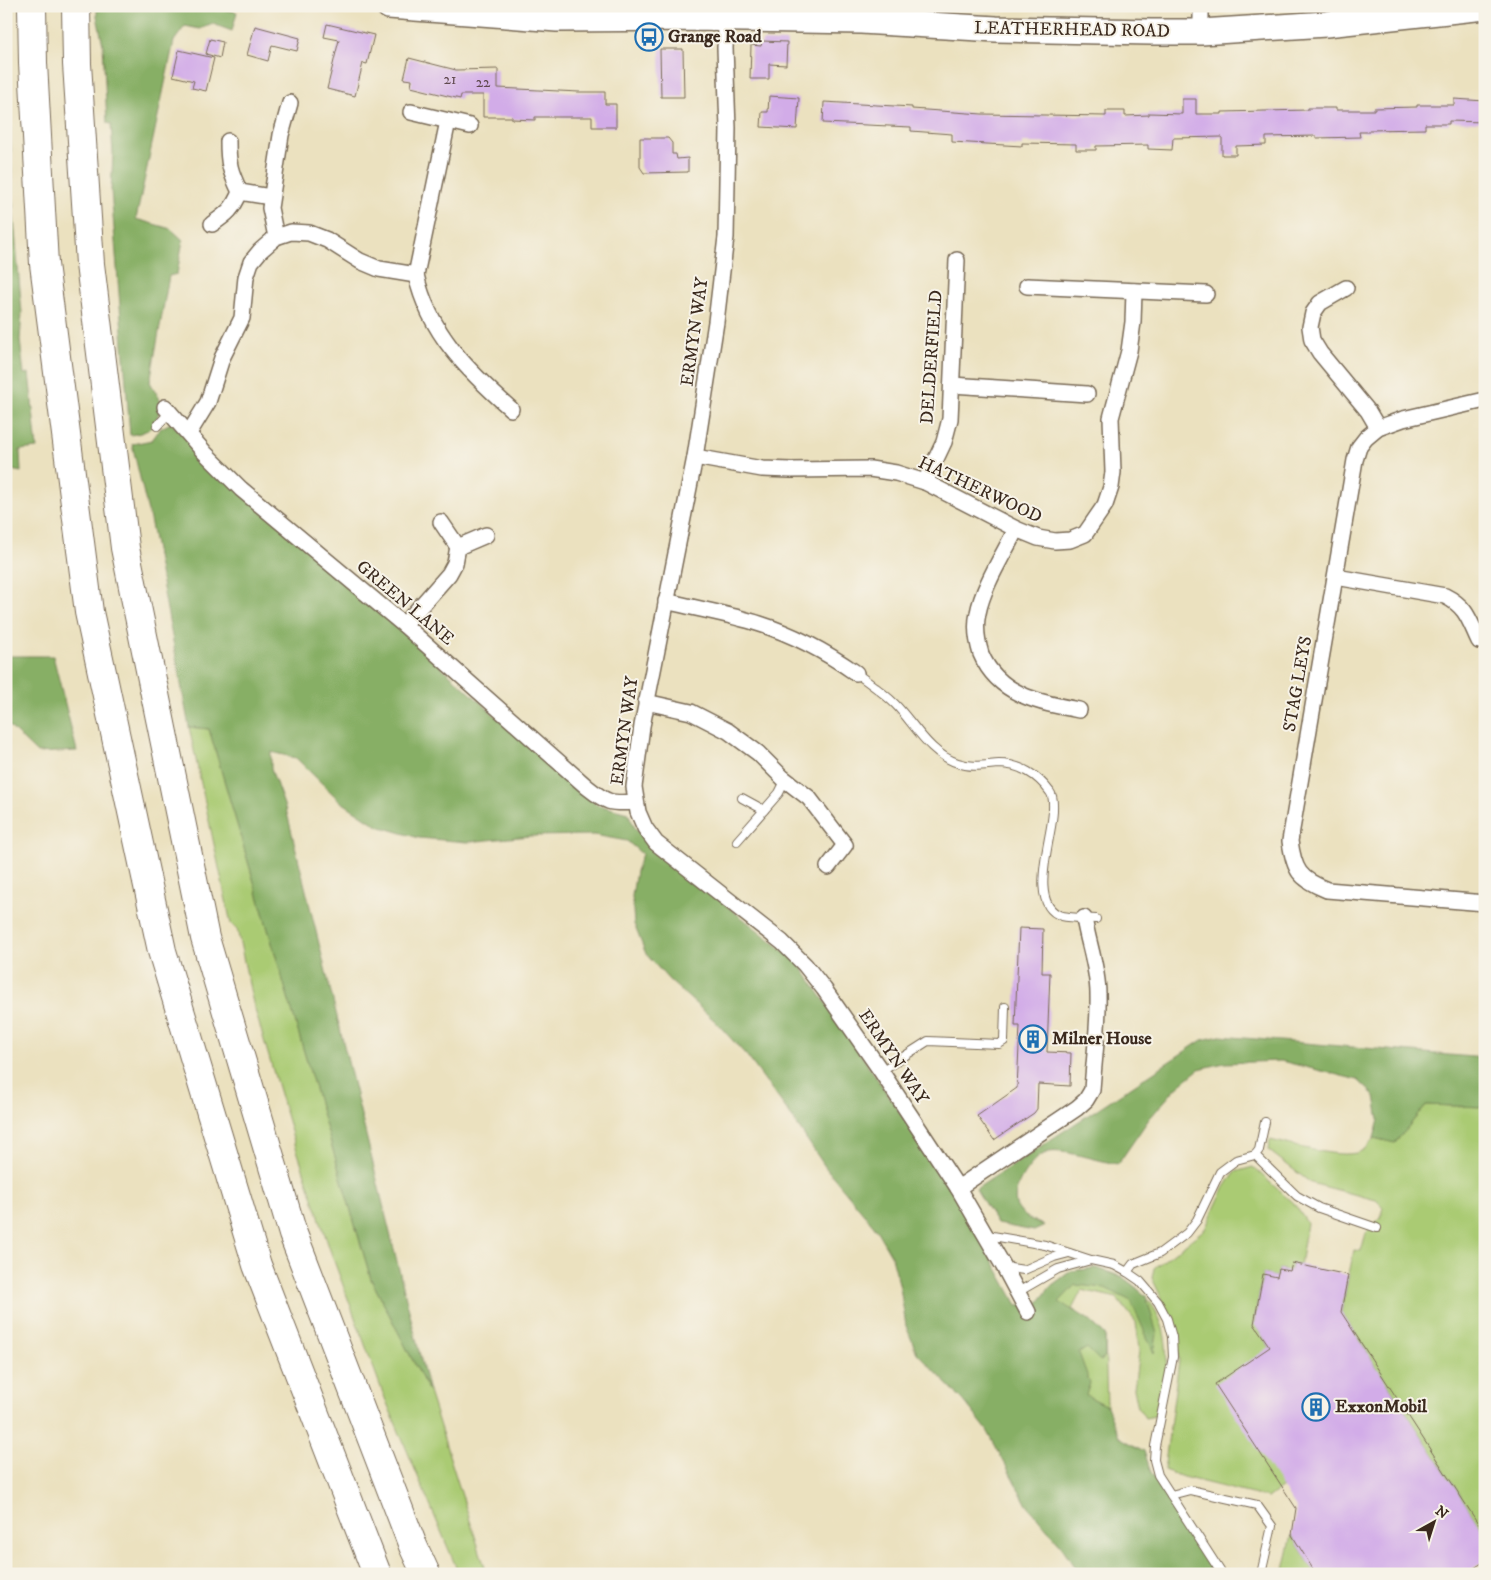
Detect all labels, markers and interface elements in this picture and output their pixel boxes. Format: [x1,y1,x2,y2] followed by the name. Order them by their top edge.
[974,17,1170,43] street label: LEATHERHEAD ROAD
[634,22,664,52] bus stop icon: Grange Road
[668,26,763,48] place label: Grange Road
[444,70,456,89] house number: 21
[476,73,491,92] house number: 22
[676,275,714,388] street label: ERMYN WAY
[916,289,948,425] street label: DELDERFIELD
[915,452,1045,528] street label: HATHERWOOD
[352,556,459,650] street label: GREEN LANE
[1279,634,1317,734] street label: STAG LEYS
[606,674,644,787] street label: ERMYN WAY
[853,1005,933,1109] street label: ERMYN WAY
[1018,1024,1048,1054] building icon: Milner House
[1052,1028,1152,1050] place label: Milner House
[1301,1392,1331,1422] building icon: ExxonMobil
[1335,1396,1428,1418] place label: ExxonMobil
[1408,1498,1458,1548] north arrow
[1431,1502,1452,1524] text: N

